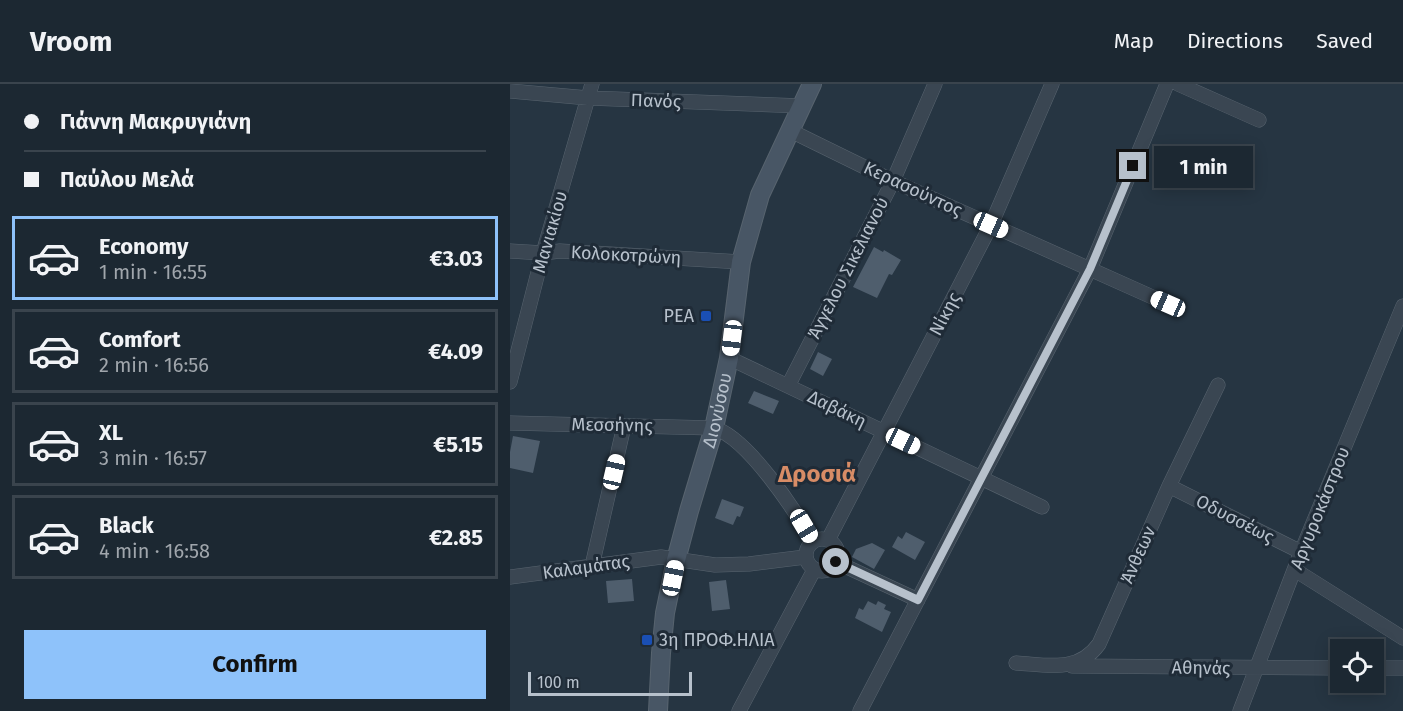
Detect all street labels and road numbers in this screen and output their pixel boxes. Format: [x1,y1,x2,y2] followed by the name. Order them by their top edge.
[630,89,682,113] street label: Πανός
[860,157,966,222] street label: Κερασούντος
[528,188,572,276] street label: Μανιακίου
[803,193,893,343] street label: Άγγελου Σικελιανού
[570,241,682,269] street label: Κολοκοτρώνη
[925,288,966,339] street label: Νίκης
[698,371,737,450] street label: Διονύσου
[804,385,870,433] street label: Δαβάκη
[571,413,653,437] street label: Μεσσήνης
[1285,443,1355,573] street label: Αργυροκάστρου
[1192,490,1278,548] street label: Οδυσσέως
[1116,523,1160,587] street label: Άνθεων
[541,550,632,584] street label: Καλαμάτας
[1172,656,1231,680] street label: Αθηνάς

